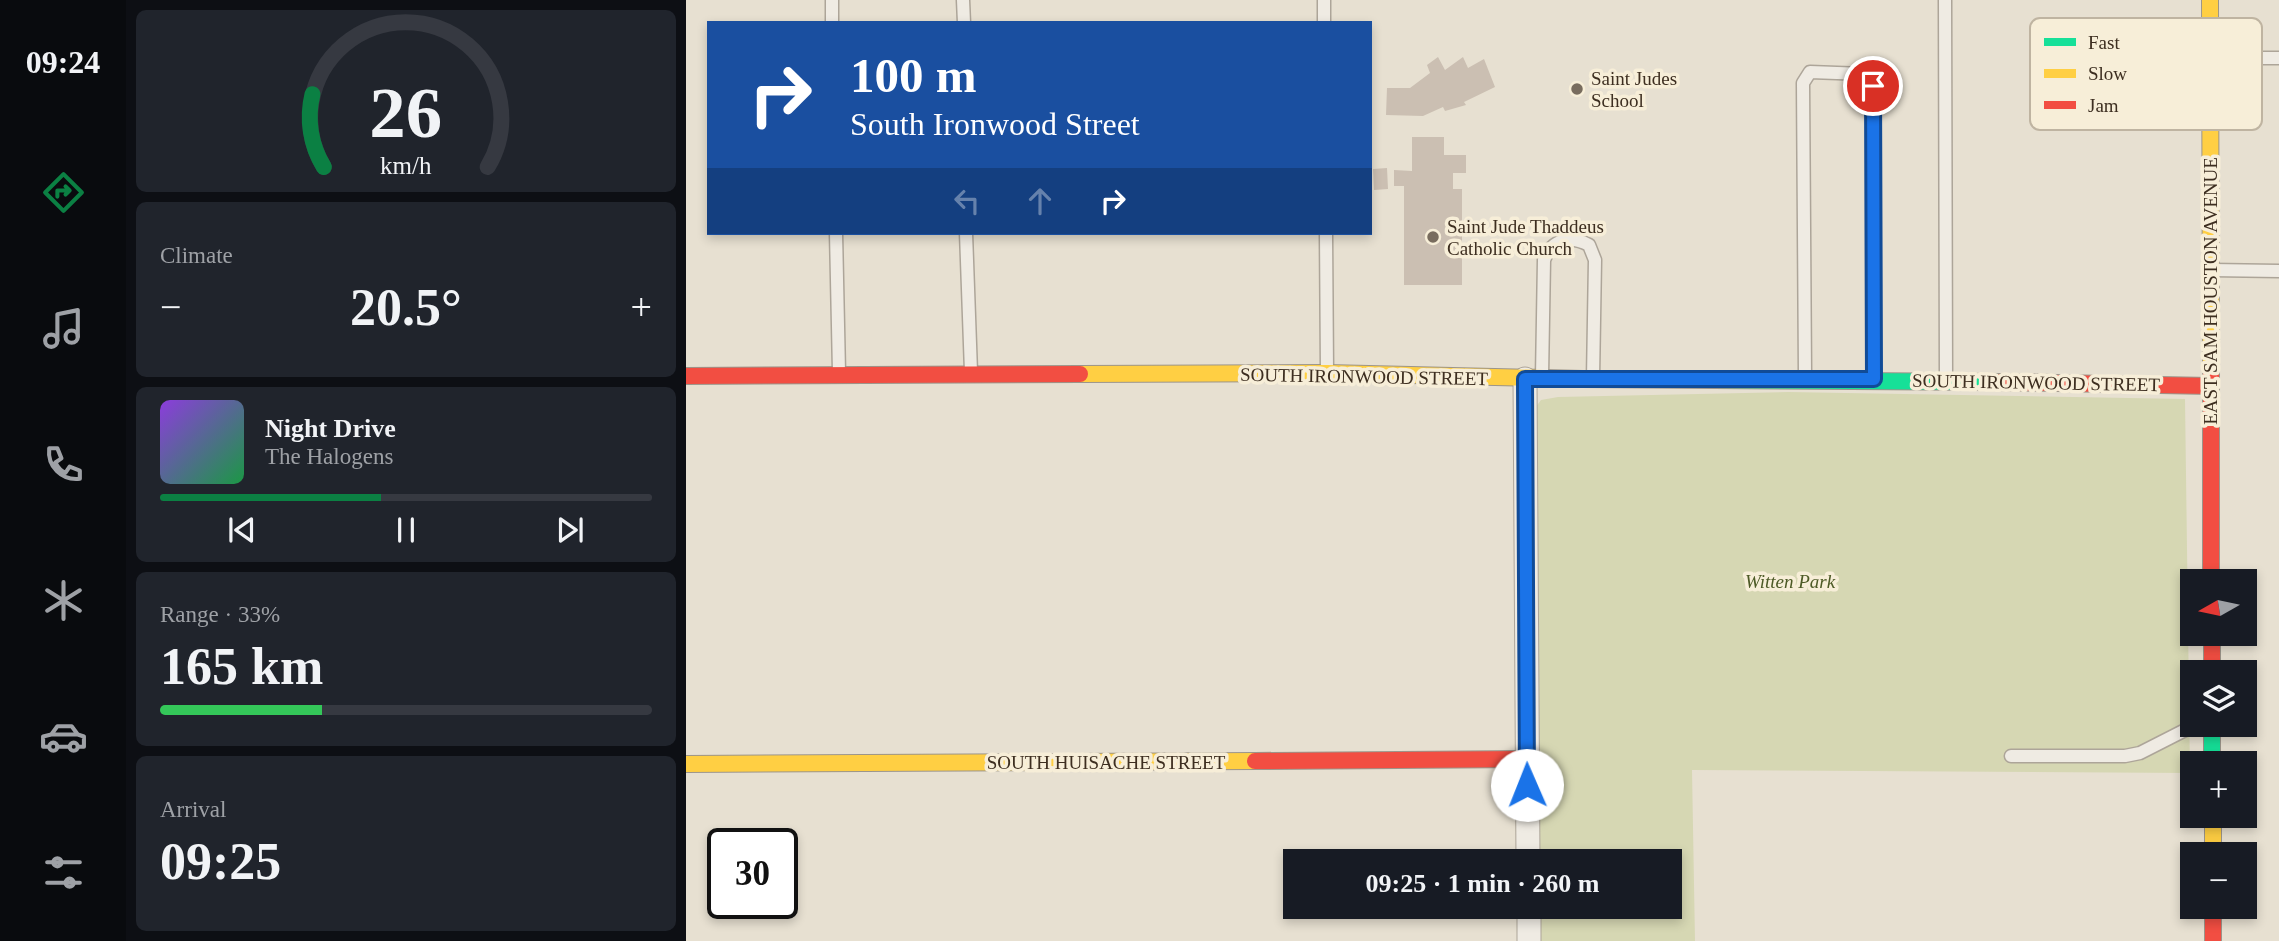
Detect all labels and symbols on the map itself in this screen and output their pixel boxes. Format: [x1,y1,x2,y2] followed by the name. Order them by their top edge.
[2030,18,2262,130] legend
[2088,32,2120,53] text: Fast
[1843,56,1903,116] pin
[2088,63,2127,84] text: Slow
[1591,68,1677,111] place label: Saint Judes School
[1569,81,1585,97] marker: Saint Judes School
[2088,95,2119,116] text: Jam
[2200,157,2221,425] street label: EAST SAM HOUSTON AVENUE
[1447,216,1604,259] place label: Saint Jude Thaddeus Catholic Church
[1425,229,1441,245] marker: Saint Jude Thaddeus Catholic Church
[1240,364,1489,389] street label: SOUTH IRONWOOD STREET
[1912,370,2161,395] street label: SOUTH IRONWOOD STREET
[2180,569,2258,646] north arrow
[1745,571,1836,592] park label: Witten Park
[1490,748,1564,822] position arrow
[987,752,1226,773] street label: SOUTH HUISACHE STREET
[707,828,798,919] speed limit sign: 30

